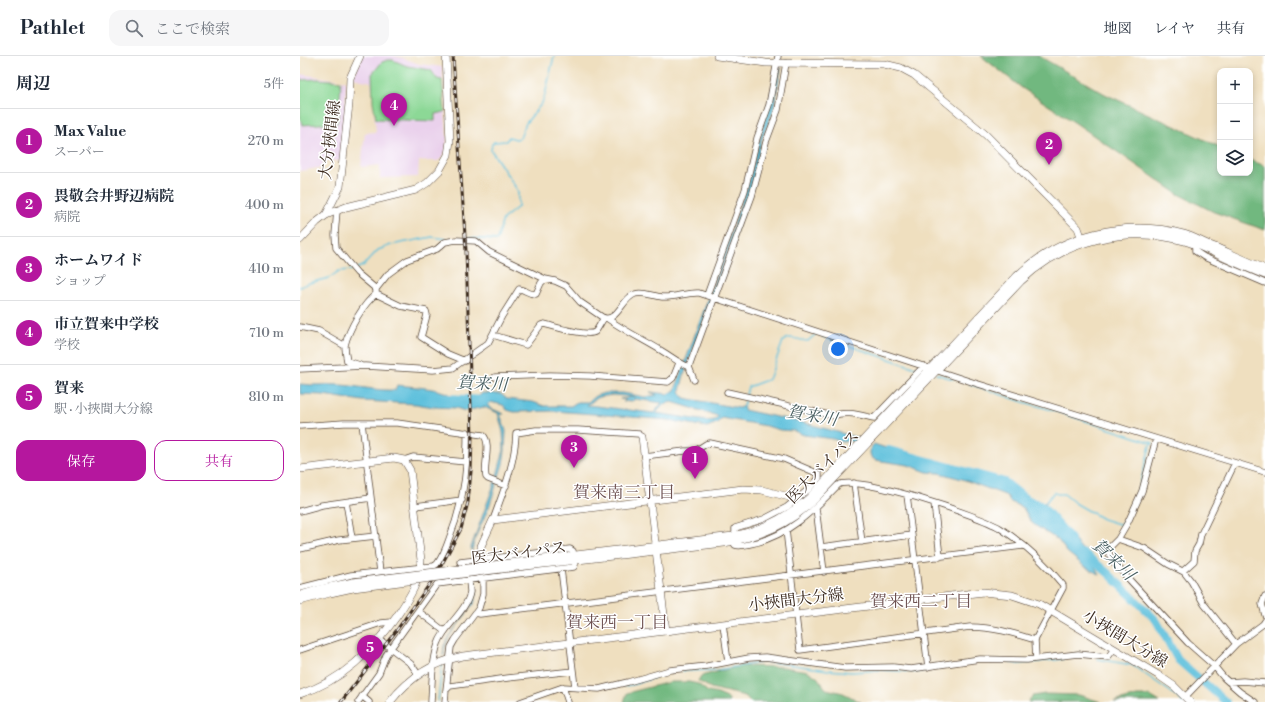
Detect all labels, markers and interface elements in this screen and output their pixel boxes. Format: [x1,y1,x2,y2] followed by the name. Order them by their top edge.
[109,10,389,46] search box
[20,16,85,40] text: Pathlet
[123,17,145,39] icon: search
[155,20,230,39] text: ここで検索
[1104,20,1132,38] text: 地図
[1154,20,1195,38] text: レイヤ
[1217,20,1245,38] text: 共有
[1217,68,1253,176] map controls
[1217,68,1253,104] button: +
[16,73,50,95] text: 周辺
[264,76,284,92] text: 5件
[381,93,407,126] pin: 4
[315,99,345,181] street label: 大分挾間線
[1217,104,1253,140] button: −
[54,122,126,141] text: Max Value
[1036,132,1062,165] pin: 2
[26,133,32,149] text: 1
[248,133,284,149] text: 270 m
[1217,140,1253,176] button: layers
[54,144,105,160] text: スーパー
[54,187,174,206] text: 畏敬会井野辺病院
[25,197,33,213] text: 2
[245,197,284,213] text: 400 m
[54,209,80,225] text: 病院
[54,251,144,270] text: ホームワイド
[25,261,33,277] text: 3
[248,261,284,277] text: 410 m
[54,273,106,289] text: ショップ
[54,315,159,334] text: 市立賀来中学校
[25,325,33,341] text: 4
[249,325,284,341] text: 710 m
[54,337,80,353] text: 学校
[828,339,848,359] your location
[456,372,510,396] water label: 賀来川
[54,379,84,398] text: 賀来
[25,389,33,405] text: 5
[248,389,284,405] text: 810 m
[54,401,153,417] text: 駅 · 小挾間大分線
[785,401,841,432] water label: 賀来川
[782,426,864,508] street label: 医大バイパス
[561,435,587,468] pin: 3
[16,440,146,481] button: 保存
[154,440,284,481] button: 共有
[682,446,708,479] pin: 1
[573,482,675,504] district label: 賀来南三丁目
[1087,534,1140,587] water label: 賀来川
[470,537,568,569] street label: 医大バイパス
[747,584,845,616] street label: 小挾間大分線
[870,591,972,613] district label: 賀来西二丁目
[1079,606,1171,672] street label: 小挾間大分線
[566,612,668,634] district label: 賀来西一丁目
[357,635,383,668] pin: 5

